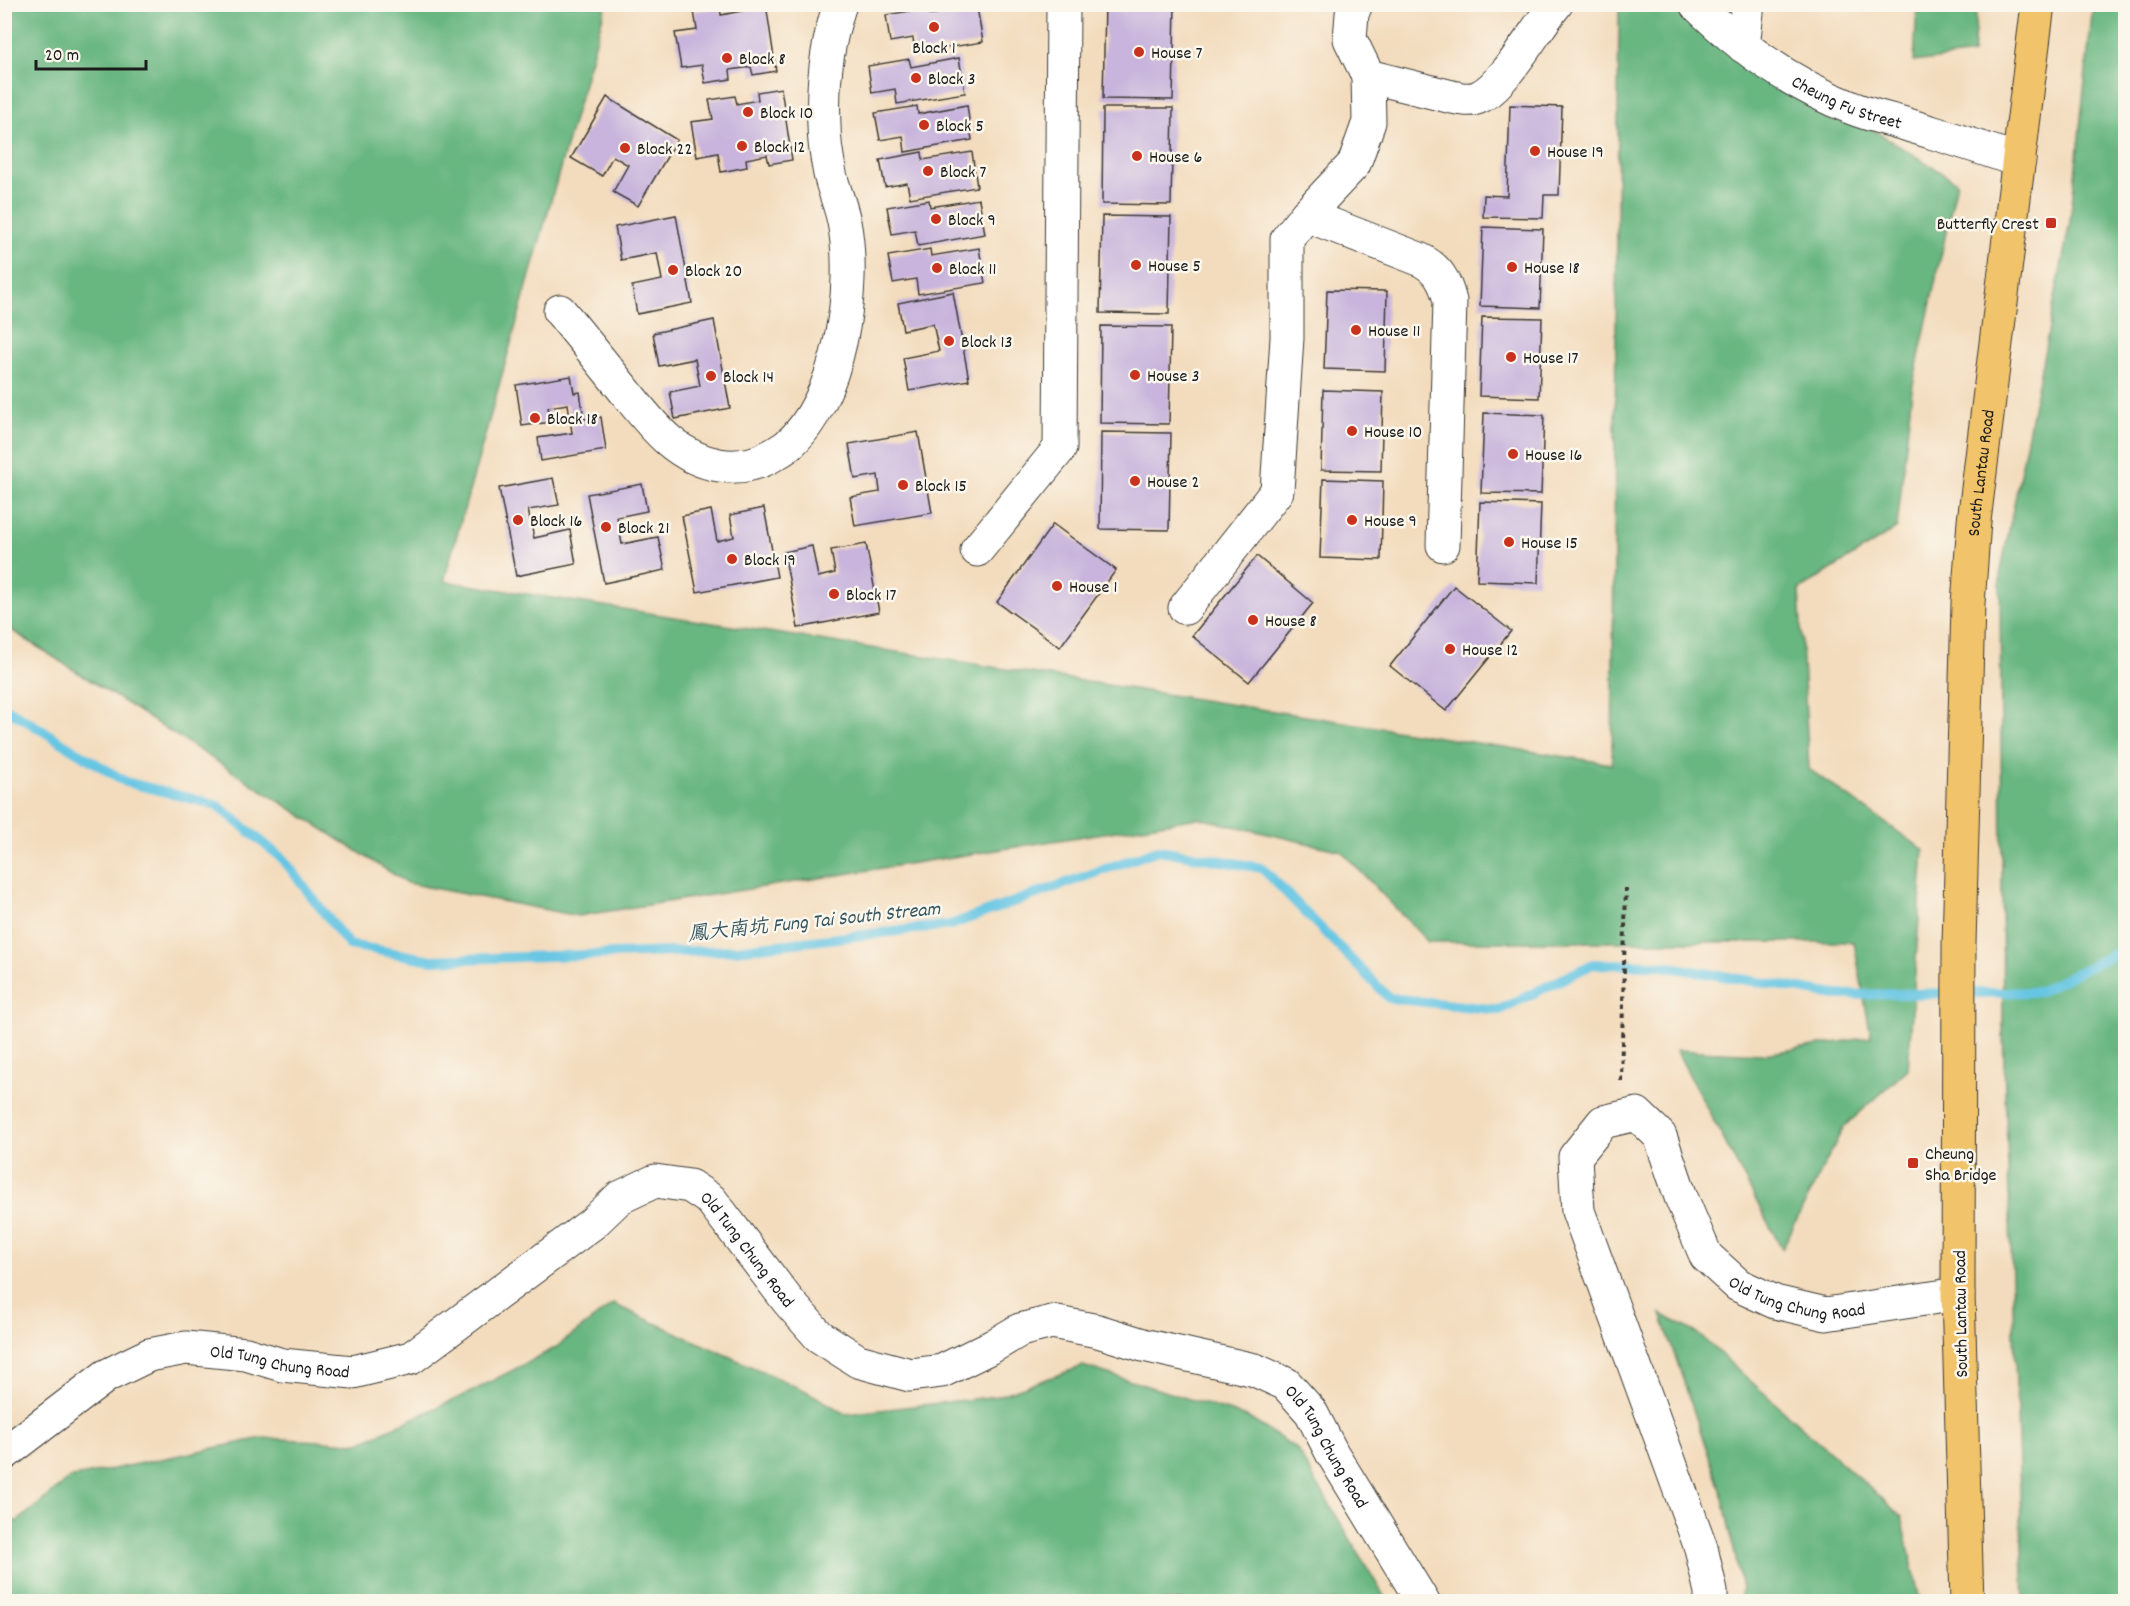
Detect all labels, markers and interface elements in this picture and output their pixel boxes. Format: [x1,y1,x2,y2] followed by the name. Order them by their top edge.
[927,20,941,34] marker: Block 1
[36,33,146,71] scale bar
[912,37,956,62] place label: Block 1
[1151,42,1203,67] place label: House 7
[45,44,79,69] text: 20 m
[1132,45,1146,59] marker: House 7
[739,48,786,73] place label: Block 8
[720,51,734,65] marker: Block 8
[928,68,976,93] place label: Block 3
[909,71,923,85] marker: Block 3
[1786,71,1905,138] street label: Cheung Fu Street
[760,102,813,127] place label: Block 10
[741,105,755,119] marker: Block 10
[936,115,984,140] place label: Block 5
[917,118,931,132] marker: Block 5
[754,136,805,161] place label: Block 12
[637,138,692,163] place label: Block 22
[735,139,749,153] marker: Block 12
[618,141,632,155] marker: Block 22
[1547,141,1604,166] place label: House 19
[1528,144,1542,158] marker: House 19
[1149,146,1202,171] place label: House 6
[1130,149,1144,163] marker: House 6
[940,161,987,186] place label: Block 7
[921,164,935,178] marker: Block 7
[948,209,996,234] place label: Block 9
[929,212,943,226] marker: Block 9
[1937,213,2039,238] place label: Butterfly Crest
[2044,216,2058,230] marker: Butterfly Crest
[1148,255,1201,280] place label: House 5
[1524,257,1580,282] place label: House 18
[949,258,996,283] place label: Block 11
[1129,258,1143,272] marker: House 5
[685,260,742,285] place label: Block 20
[1505,260,1519,274] marker: House 18
[930,261,944,275] marker: Block 11
[666,263,680,277] marker: Block 20
[1368,320,1421,345] place label: House 11
[1349,323,1363,337] marker: House 11
[961,331,1013,356] place label: Block 13
[942,334,956,348] marker: Block 13
[1523,347,1579,372] place label: House 17
[1504,350,1518,364] marker: House 17
[1147,365,1200,390] place label: House 3
[723,366,774,391] place label: Block 14
[1128,368,1142,382] marker: House 3
[704,369,718,383] marker: Block 14
[547,408,598,433] place label: Block 18
[1963,408,2003,537] street label: South Lantau Road
[528,411,542,425] marker: Block 18
[1364,421,1422,446] place label: House 10
[1345,424,1359,438] marker: House 10
[1525,444,1582,469] place label: House 16
[1506,447,1520,461] marker: House 16
[1147,471,1199,496] place label: House 2
[1128,474,1142,488] marker: House 2
[915,475,967,500] place label: Block 15
[896,478,910,492] marker: Block 15
[530,510,582,535] place label: Block 16
[1364,510,1417,535] place label: House 9
[511,513,525,527] marker: Block 16
[1345,513,1359,527] marker: House 9
[618,517,669,542] place label: Block 21
[599,520,613,534] marker: Block 21
[1521,532,1578,557] place label: House 15
[1502,535,1516,549] marker: House 15
[744,549,796,574] place label: Block 19
[725,552,739,566] marker: Block 19
[1069,576,1118,601] place label: House 1
[1050,579,1064,593] marker: House 1
[846,584,897,609] place label: Block 17
[827,587,841,601] marker: Block 17
[1265,610,1317,635] place label: House 8
[1246,613,1260,627] marker: House 8
[1462,639,1518,664] place label: House 12
[1443,642,1457,656] marker: House 12
[686,896,942,950] water label: 鳳大南坑 Fung Tai South Stream
[1925,1143,1997,1189] place label: Cheung Sha Bridge
[1906,1156,1920,1170] marker: Cheung Sha Bridge
[695,1186,799,1315] street label: Old Tung Chung Road
[1949,1250,1976,1378] street label: South Lantau Road
[1721,1272,1867,1329] street label: Old Tung Chung Road
[209,1340,351,1387] street label: Old Tung Chung Road
[1278,1380,1373,1514] street label: Old Tung Chung Road

